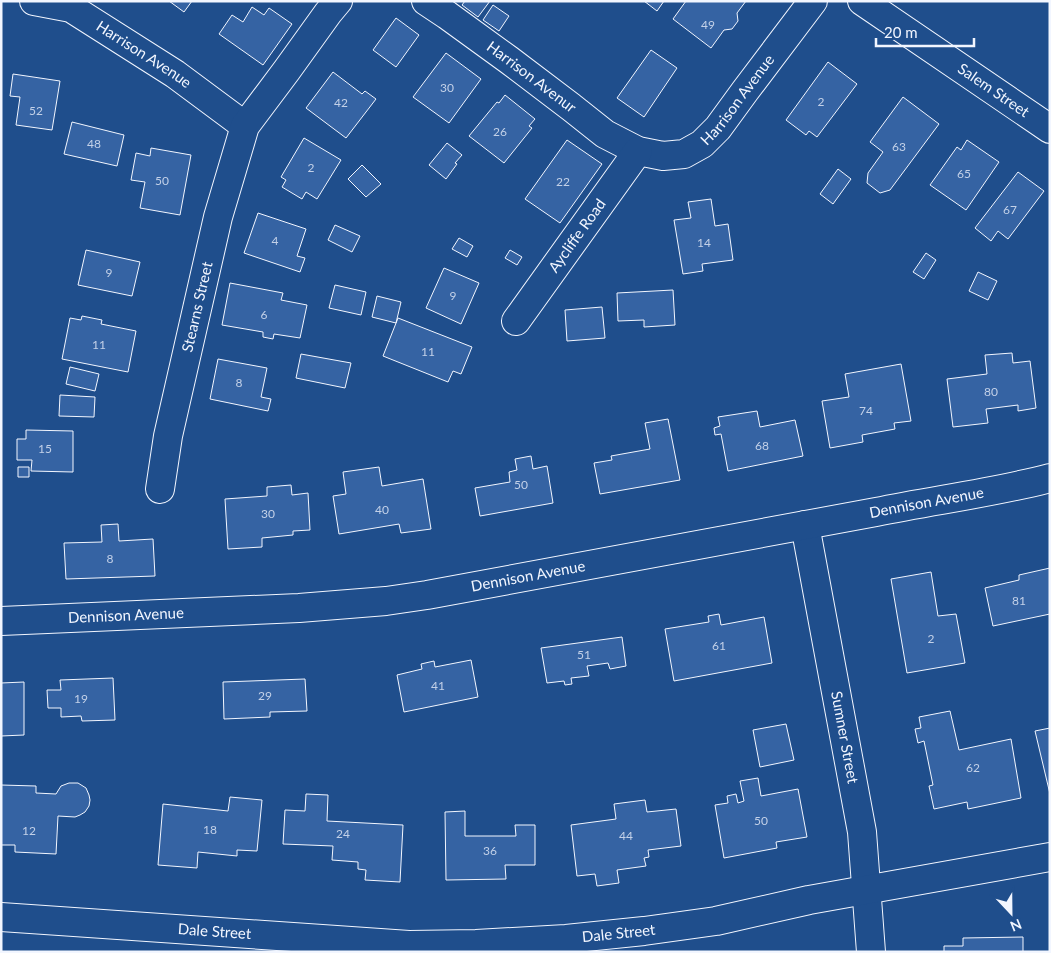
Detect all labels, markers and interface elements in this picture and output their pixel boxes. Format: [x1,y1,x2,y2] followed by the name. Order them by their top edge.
[876,15,974,47] scale bar
[93,16,195,91] street label: Harrison Avenue
[701,17,715,32] house number: 49
[884,23,918,41] text: 20 m
[484,37,581,116] street label: Harrison Avenur
[696,51,777,148] street label: Harrison Avenue
[955,59,1034,121] street label: Salem Street
[440,80,454,95] house number: 30
[818,94,825,109] house number: 2
[334,95,348,110] house number: 42
[29,103,43,118] house number: 52
[493,124,507,139] house number: 26
[87,136,101,151] house number: 48
[892,139,906,154] house number: 63
[308,160,315,175] house number: 2
[957,166,971,181] house number: 65
[155,173,169,188] house number: 50
[556,174,570,189] house number: 22
[544,195,609,275] street label: Aycliffe Road
[1003,202,1017,217] house number: 67
[272,233,279,248] house number: 4
[697,235,711,250] house number: 14
[177,259,216,354] street label: Stearns Street
[106,265,113,280] house number: 9
[450,288,457,303] house number: 9
[261,307,268,322] house number: 6
[92,337,106,352] house number: 11
[421,344,435,359] house number: 11
[236,375,243,390] house number: 8
[984,384,998,399] house number: 80
[859,403,873,418] house number: 74
[755,438,769,453] house number: 68
[38,441,52,456] house number: 15
[514,477,528,492] house number: 50
[868,483,985,521] street label: Dennison Avenue
[375,502,389,517] house number: 40
[261,506,275,521] house number: 30
[107,551,114,566] house number: 8
[469,556,587,595] street label: Dennison Avenue
[1012,593,1026,608] house number: 81
[67,603,184,626] street label: Dennison Avenue
[928,631,935,646] house number: 2
[712,638,726,653] house number: 61
[577,647,591,662] house number: 51
[431,678,445,693] house number: 41
[258,688,272,703] house number: 29
[828,690,863,785] street label: Sumner Street
[74,691,88,706] house number: 19
[966,760,980,775] house number: 62
[754,813,768,828] house number: 50
[203,822,217,837] house number: 18
[22,823,36,838] house number: 12
[336,826,350,841] house number: 24
[619,828,633,843] house number: 44
[483,843,497,858] house number: 36
[986,888,1036,938] north arrow
[1008,916,1024,935] text: N
[177,919,252,942] street label: Dale Street
[581,919,657,945] street label: Dale Street

